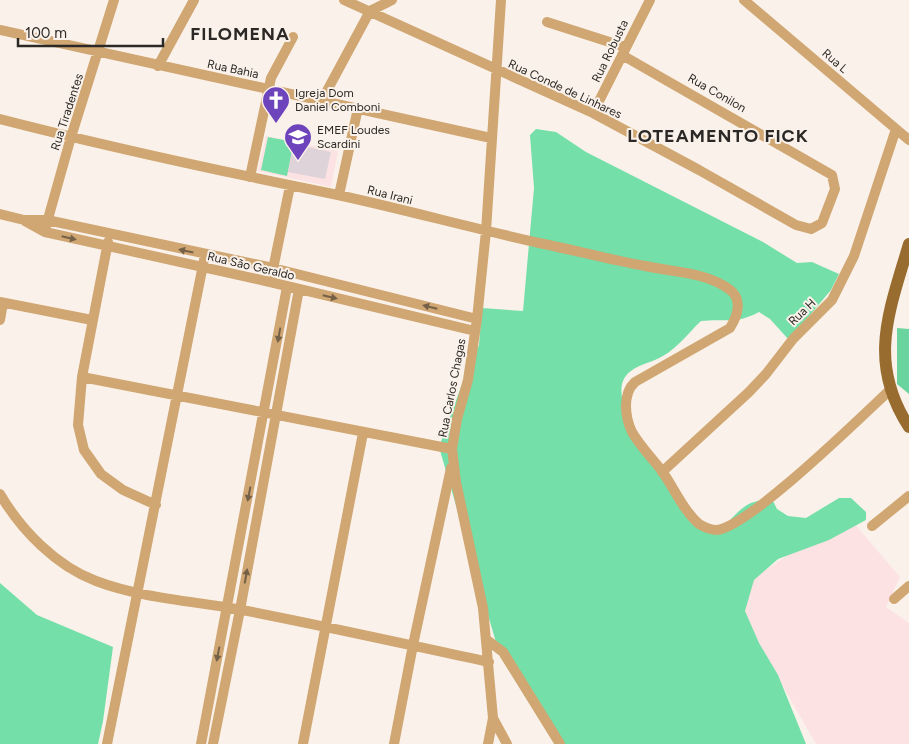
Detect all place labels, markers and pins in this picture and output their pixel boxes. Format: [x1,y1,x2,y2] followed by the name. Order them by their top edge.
[261,85,291,124] church icon: Igreja Dom Daniel Comboni
[295,86,380,114] place label: Igreja Dom Daniel Comboni
[283,122,313,161] school or university icon: EMEF Loudes Scardini
[317,123,390,151] place label: EMEF Loudes Scardini

